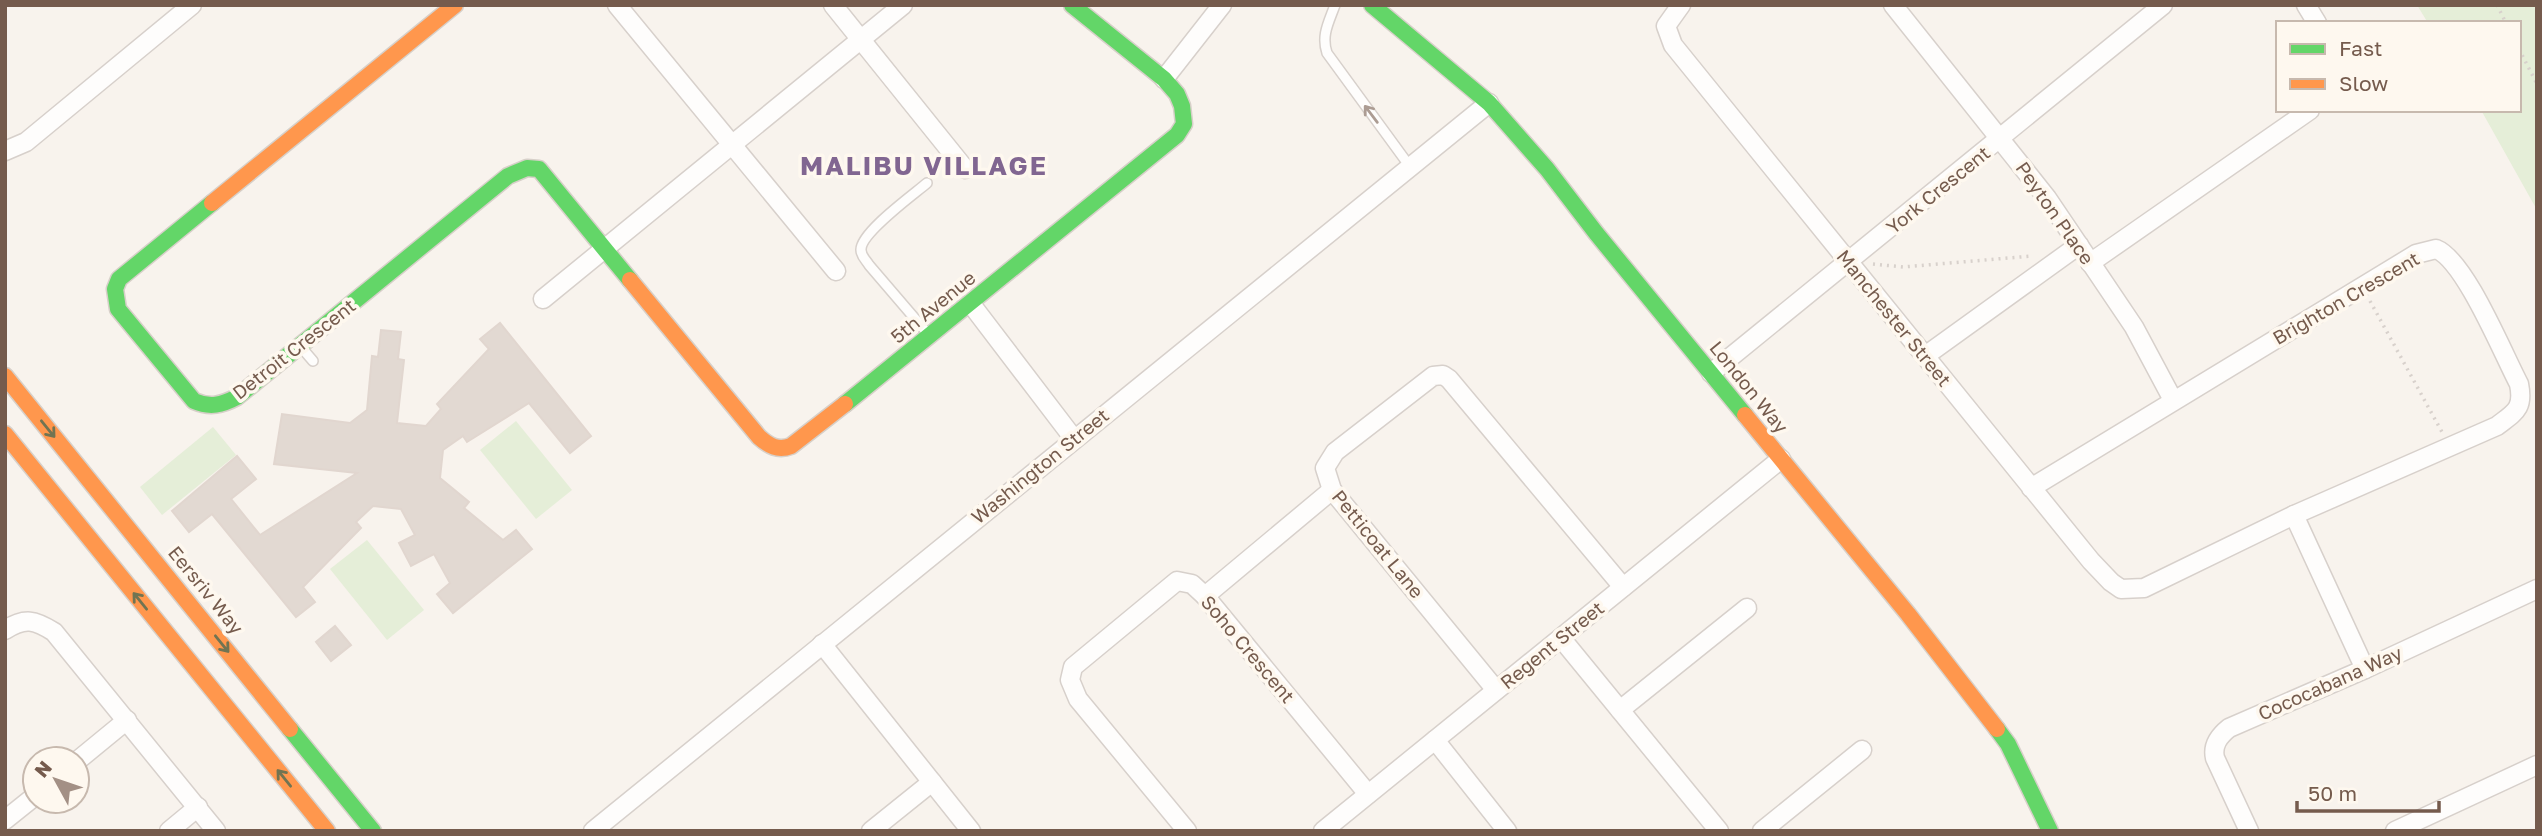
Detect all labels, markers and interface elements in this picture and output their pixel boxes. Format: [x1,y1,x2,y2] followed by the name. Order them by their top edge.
[2276,21,2521,112] legend
[2339,35,2382,61] text: Fast
[2339,70,2388,96] text: Slow
[1363,105,1378,123] one-way arrow
[1881,141,1994,238] street label: York Crescent
[800,150,1048,181] district label: MALIBU VILLAGE
[2012,157,2099,269] street label: Peyton Place
[1832,245,1956,391] street label: Manchester Street
[2268,246,2423,349] street label: Brighton Crescent
[886,266,980,348] street label: 5th Avenue
[228,293,360,404] street label: Detroit Crescent
[1705,336,1794,438] street label: London Way
[966,403,1113,528] street label: Washington Street
[41,419,56,437] one-way arrow
[1328,485,1429,602] street label: Petticoat Lane
[164,541,249,638] street label: Eersriv Way
[1197,590,1300,707] street label: Soho Crescent
[133,593,148,611] one-way arrow
[1495,596,1608,693] street label: Regent Street
[215,634,230,652] one-way arrow
[2254,640,2406,725] street label: Cococabana Way
[21,745,91,815] north arrow
[29,756,56,782] text: N
[276,769,291,787] one-way arrow
[2297,770,2439,814] scale bar
[2308,780,2357,806] text: 50 m

